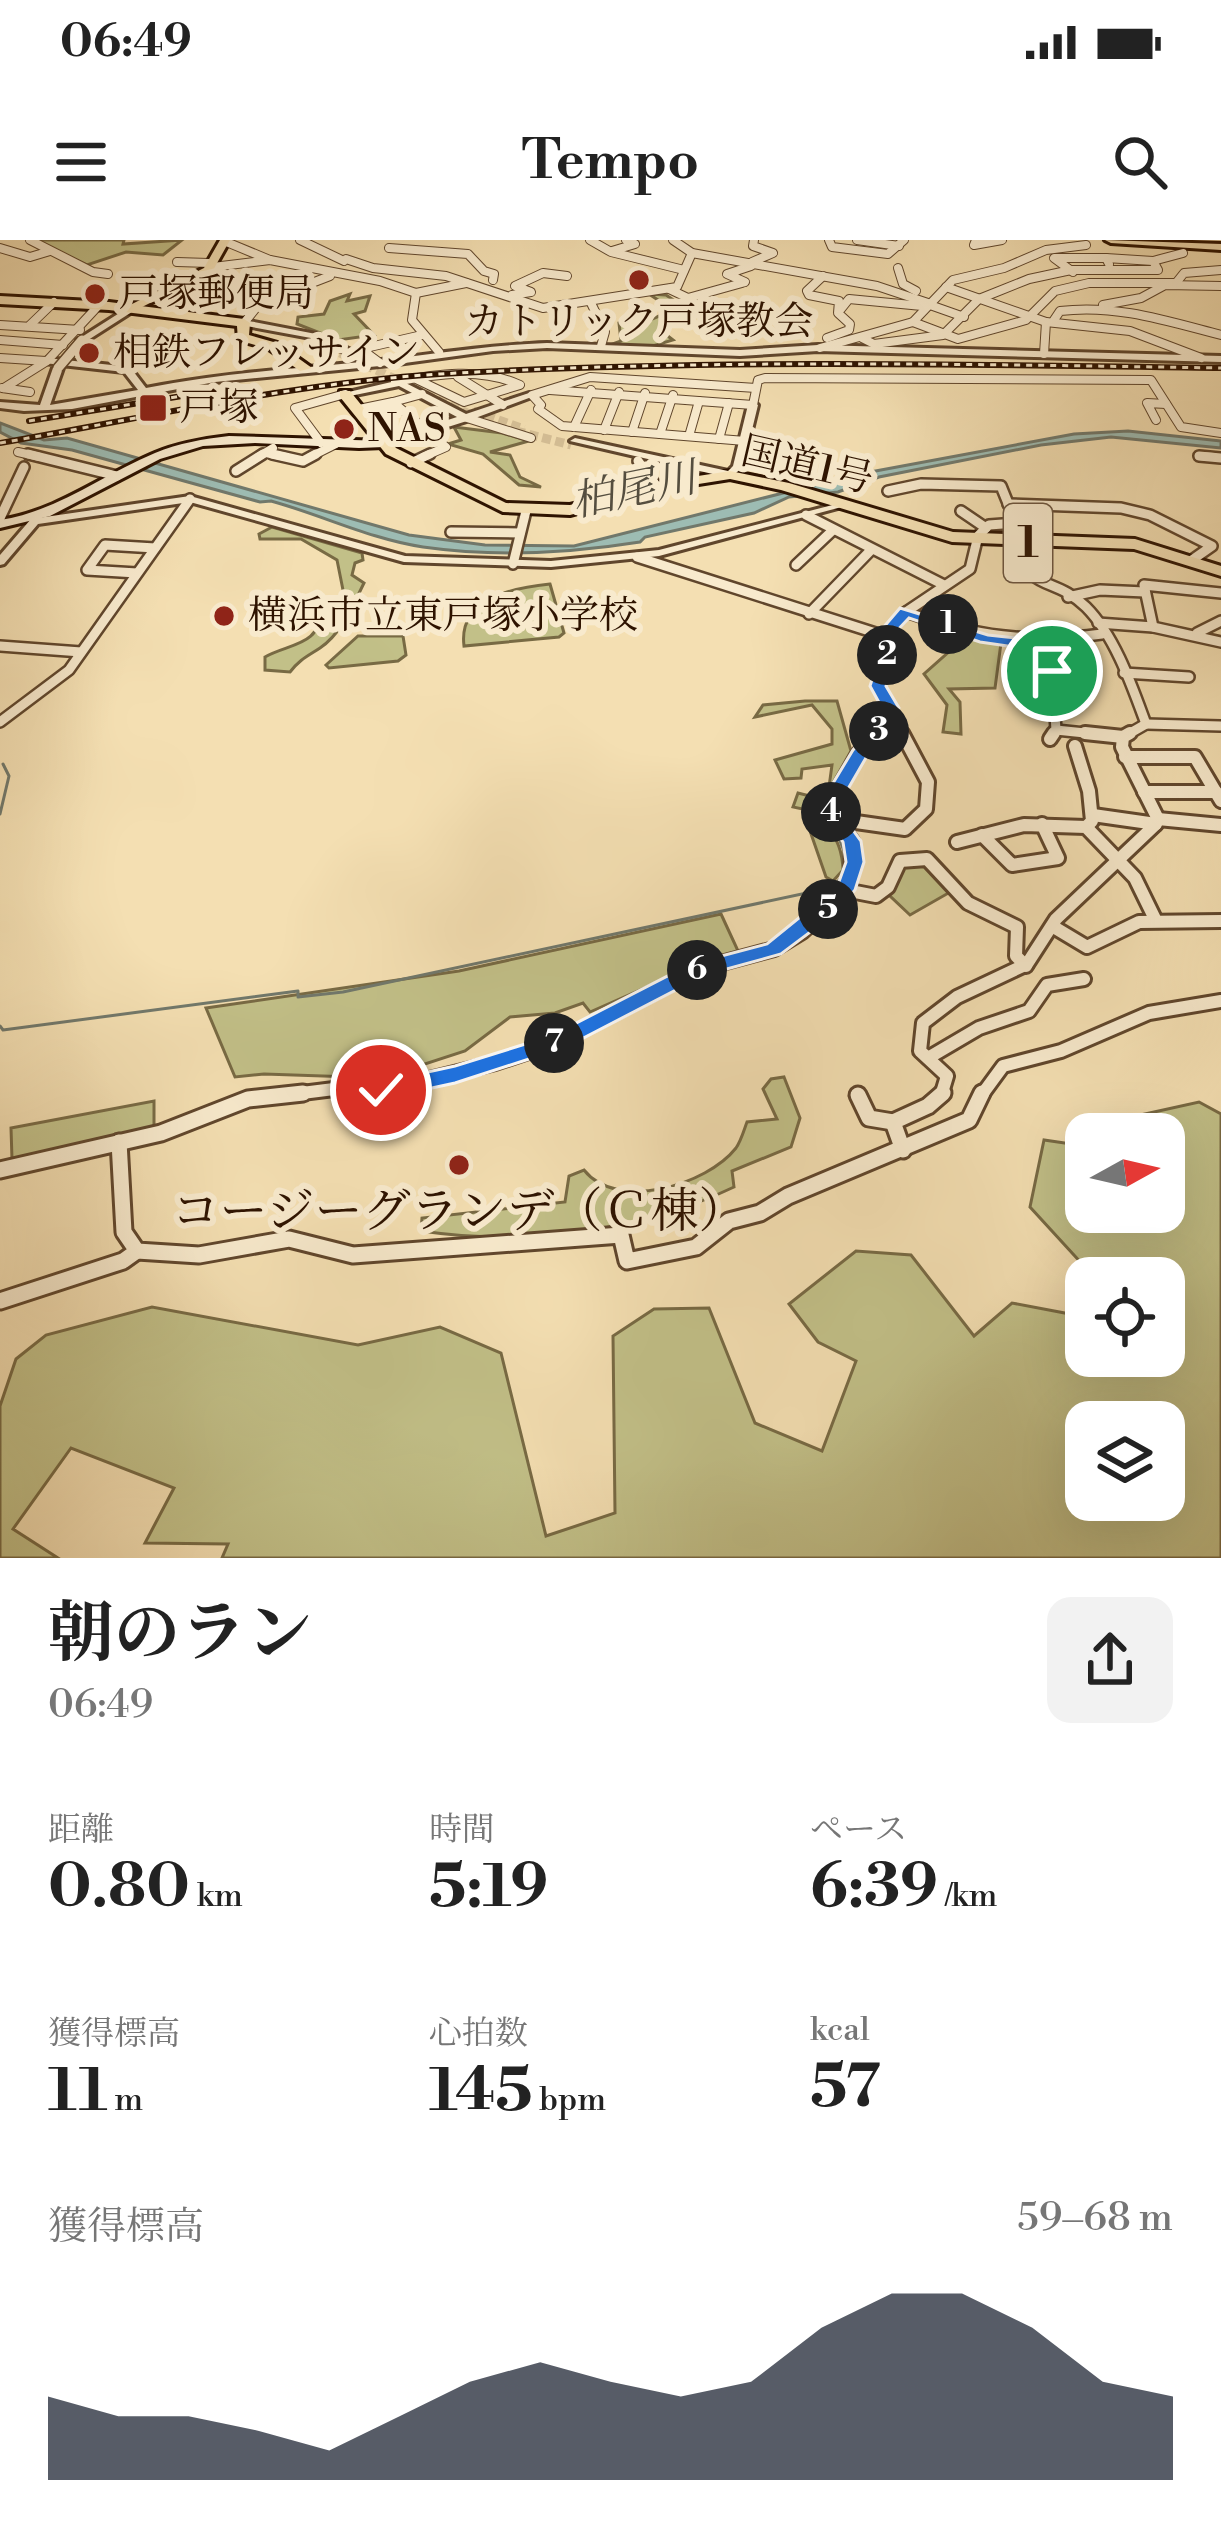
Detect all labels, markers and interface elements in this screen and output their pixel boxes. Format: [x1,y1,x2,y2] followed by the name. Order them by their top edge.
[60,14,192,71] text: 06:49
[522,128,699,196] text: Tempo
[48,129,114,195] icon: menu
[1107,129,1173,195] icon: search
[626,267,652,293] marker: カトリック戸塚教会
[119,270,314,319] place label: 戸塚郵便局
[82,281,108,307] marker: 戸塚郵便局
[464,298,814,347] place label: カトリック戸塚教会
[113,329,420,378] place label: 相鉄フレッサイン
[76,340,102,366] marker: 相鉄フレッサイン
[180,384,258,433] place label: 戸塚
[137,392,169,424] marker: 戸塚
[368,405,446,454] place label: NAS
[331,416,357,442] marker: NAS
[736,427,878,505] street label: 国道1号
[567,451,705,530] water label: 柏尾川
[1004,504,1052,582] road number: 1
[248,592,638,641] place label: 横浜市立東戸塚小学校
[918,594,978,654] pin: 1
[211,603,237,629] marker: 横浜市立東戸塚小学校
[940,603,956,644] text: 1
[1001,620,1103,722] pin
[857,625,917,685] pin: 2
[877,634,897,675] text: 2
[1019,638,1085,704] icon: arrive
[849,701,909,761] pin: 3
[869,710,889,751] text: 3
[801,782,861,842] pin: 4
[820,791,842,832] text: 4
[798,879,858,939] pin: 5
[818,888,838,929] text: 5
[667,940,727,1000] pin: 6
[687,949,707,990] text: 6
[524,1013,584,1073] pin: 7
[544,1022,564,1063] text: 7
[330,1039,432,1141] pin
[348,1057,414,1123] icon: check
[1065,1113,1185,1233] north arrow
[1065,1113,1185,1521] map controls
[446,1152,472,1178] marker: コージーグランデ（Ｃ棟）
[171,1183,747,1243] place label: コージーグランデ（Ｃ棟）
[1065,1257,1185,1377] button: locate
[1065,1401,1185,1521] button: layers
[48,1594,312,1677] text: 朝のラン
[1047,1597,1173,1723] button: share
[48,1681,153,1730] text: 06:49
[48,1810,114,1851] text: 距離
[429,1810,495,1851] text: 時間
[810,1810,907,1851] text: ペース
[48,1851,190,1926] text: 0.80
[429,1851,548,1926] text: 5:19
[810,1851,938,1926] text: 6:39
[190,1876,243,1917] text: km
[938,1876,997,1917] text: /km
[810,2010,870,2051] text: kcal
[48,2014,180,2055] text: 獲得標高
[429,2014,528,2055] text: 心拍数
[810,2051,881,2126] text: 57
[48,2055,108,2130] text: 11
[429,2055,533,2130] text: 145
[108,2080,143,2121] text: m
[533,2080,606,2121] text: bpm
[1017,2194,1173,2243] text: 59–68 m
[48,2203,204,2252] text: 獲得標高

